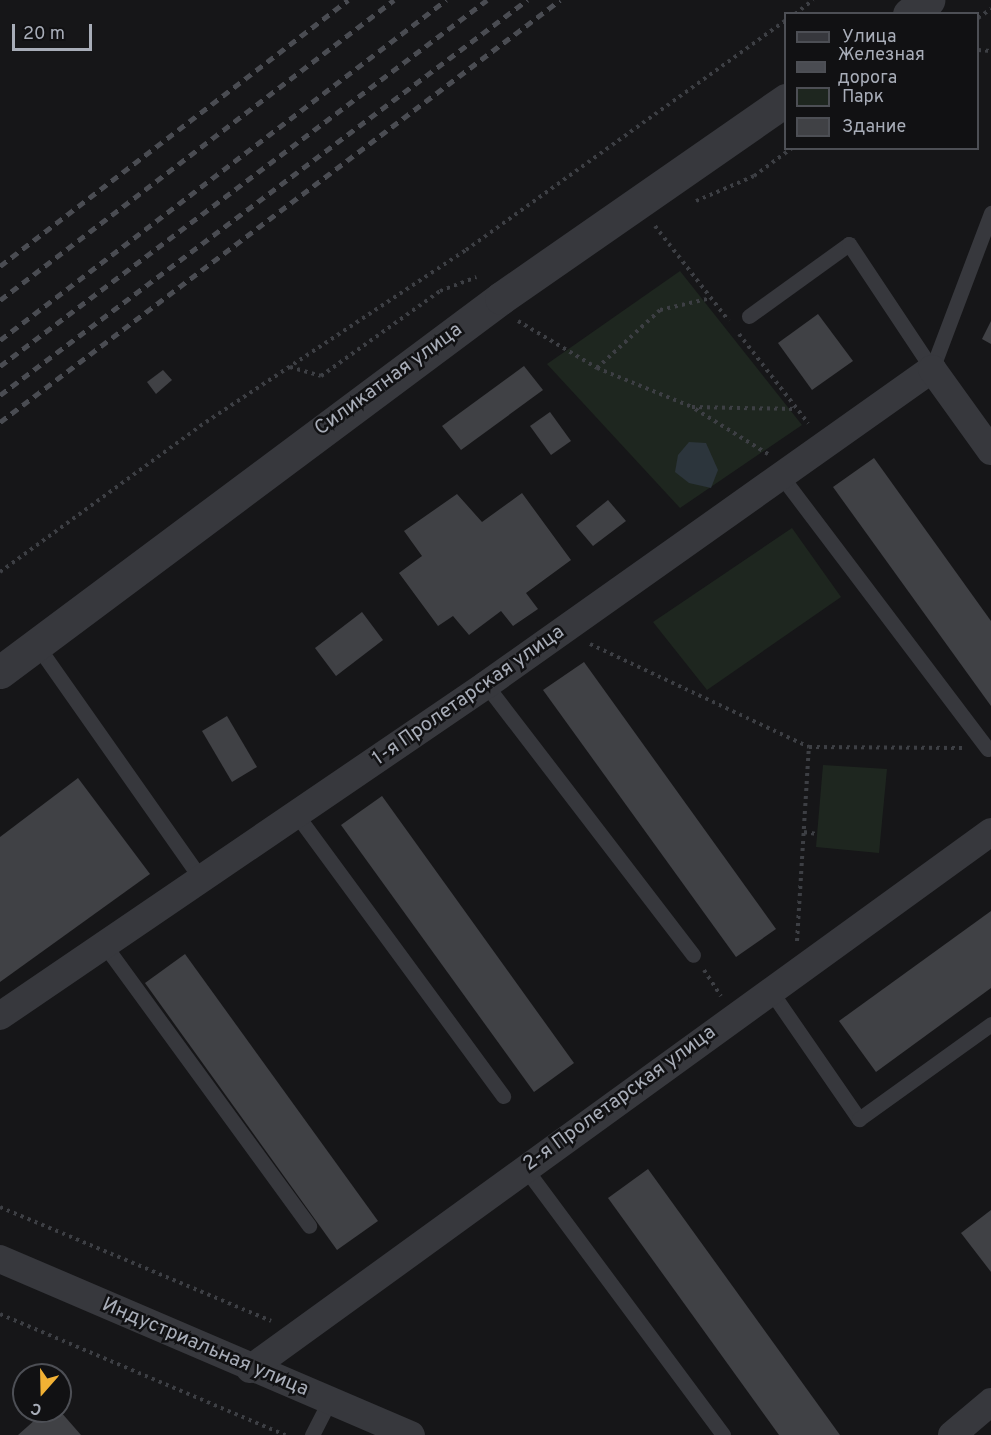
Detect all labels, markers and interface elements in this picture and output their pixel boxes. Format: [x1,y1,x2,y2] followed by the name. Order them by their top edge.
[15,12,94,50] scale bar
[784,12,979,150] legend
[23,23,65,46] text: 20 m
[842,26,896,49] text: Улица
[838,44,925,90] text: Железная дорога
[842,86,884,109] text: Парк
[842,116,906,139] text: Здание
[311,318,467,442] street label: Силикатная улица
[369,621,569,771] street label: 1-я Пролетарская улица
[519,1021,721,1177] street label: 2-я Пролетарская улица
[98,1294,312,1402] street label: Индустриальная улица
[12,1363,72,1423] north arrow
[28,1397,45,1419] text: С

